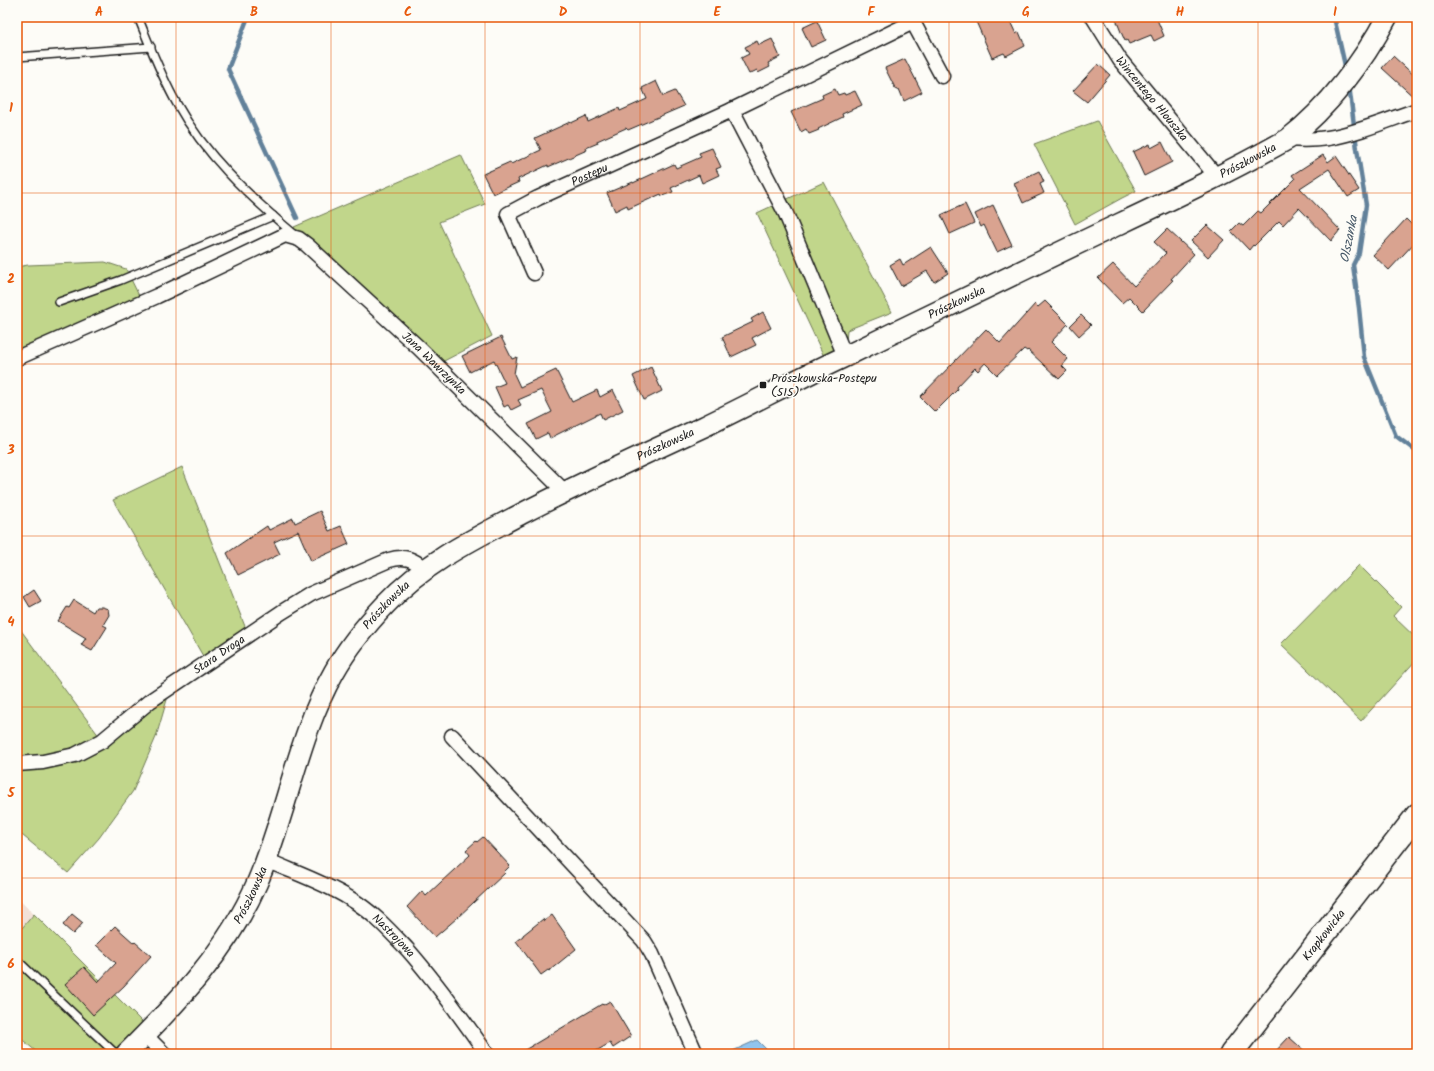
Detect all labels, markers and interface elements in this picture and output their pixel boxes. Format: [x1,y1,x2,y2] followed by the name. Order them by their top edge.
[95,2,103,23] text: A
[250,2,258,23] text: B
[404,2,412,23] text: C
[559,2,568,23] text: D
[713,2,721,23] text: E
[867,2,875,23] text: F
[1022,2,1030,23] text: G
[1176,2,1185,23] text: H
[1333,2,1337,23] text: I
[1111,52,1193,146] street label: Wincentego Hlouszka
[9,98,13,119] text: 1
[1216,138,1280,184] street label: Prószkowska
[568,158,611,192] street label: Postępu
[1335,213,1364,265] water label: Olszanka
[7,269,15,290] text: 2
[925,281,989,325] street label: Prószkowska
[397,327,471,400] street label: Jana Wawrzynka
[771,369,877,402] place label: Prószkowska-Postępu (515)
[758,380,768,390] marker: Prószkowska-Postępu (515)
[634,423,698,466] street label: Prószkowska
[6,440,15,461] text: 3
[358,576,415,634] street label: Prószkowska
[7,612,15,633] text: 4
[189,630,250,679] street label: Stara Droga
[7,783,16,804] text: 5
[229,863,273,928] street label: Prószkowska
[1298,905,1351,965] street label: Krapkowicka
[367,909,420,962] street label: Nastrojowa
[7,954,15,975] text: 6

